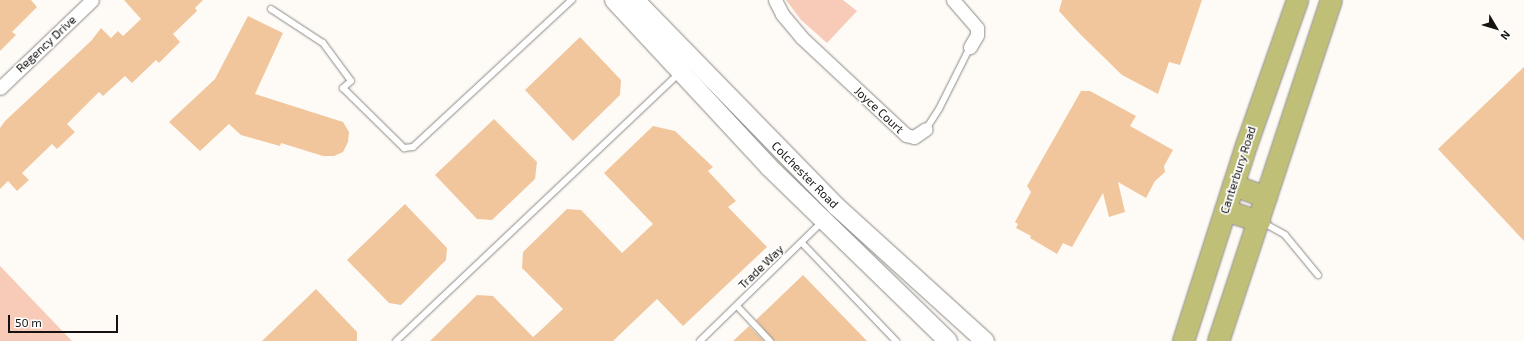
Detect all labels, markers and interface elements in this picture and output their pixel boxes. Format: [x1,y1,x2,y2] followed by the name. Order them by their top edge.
[1476,8,1516,48] north arrow
[13,12,79,76] street label: Regency Drive
[1498,29,1513,43] text: N
[851,84,907,136] street label: Joyce Court
[1217,124,1259,216] street label: Canterbury Road
[769,139,841,211] street label: Colchester Road
[735,242,787,292] street label: Trade Way
[10,307,120,333] scale bar
[15,315,42,329] text: 50 m

